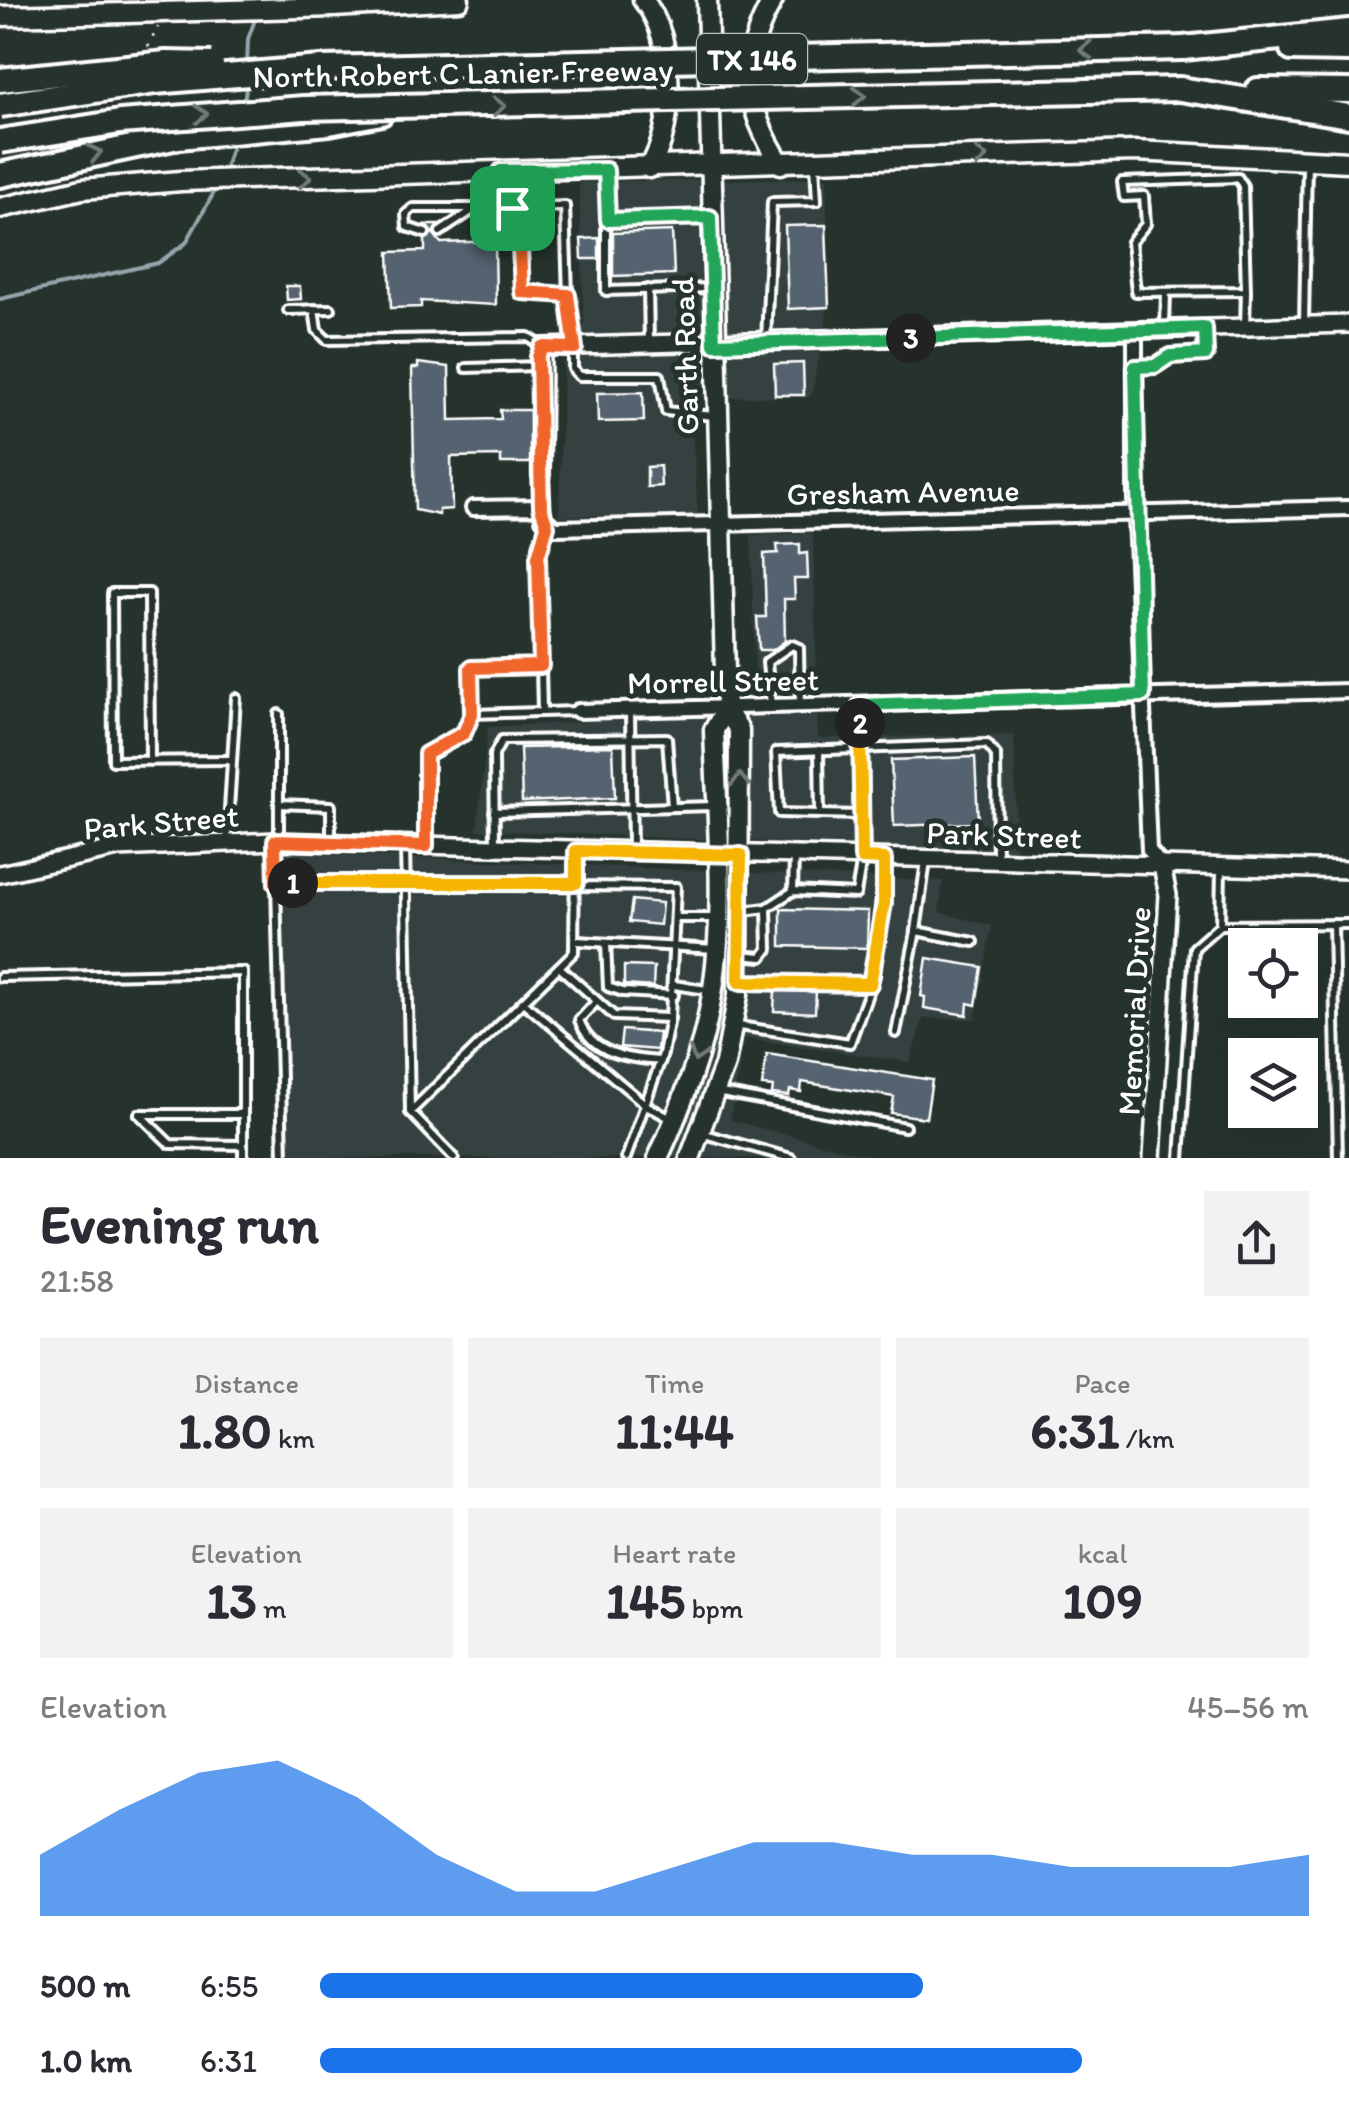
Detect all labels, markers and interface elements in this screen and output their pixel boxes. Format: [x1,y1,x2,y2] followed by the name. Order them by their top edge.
[697,34,807,84] road number: TX 146
[1077,40,1093,61] one-way arrow
[252,50,674,96] street label: North Robert C Lanier Freeway
[852,85,868,106] one-way arrow
[492,95,508,116] one-way arrow
[193,103,209,125] one-way arrow
[86,144,103,165] one-way arrow
[973,147,989,168] one-way arrow
[470,166,555,251] pin
[298,167,313,189] one-way arrow
[485,181,540,236] icon: arrive
[663,276,707,436] street label: Garth Road
[886,313,936,363] pin: 3
[903,321,919,355] text: 3
[786,471,1020,513] street label: Gresham Avenue
[627,660,819,702] street label: Morrell Street
[835,698,885,748] pin: 2
[853,706,867,740] text: 2
[729,771,751,786] one-way arrow
[82,796,240,848] street label: Park Street
[926,813,1082,857] street label: Park Street
[268,858,318,908] pin: 1
[287,866,300,900] text: 1
[1110,906,1158,1116] street label: Memorial Drive
[1228,928,1318,1128] map controls
[1228,928,1318,1018] button: locate
[1228,1038,1318,1128] button: layers
[688,1046,709,1063] one-way arrow
[40,1191,319,1257] text: Evening run
[1204,1191,1309,1296] button: share
[40,1262,114,1300] text: 21:58
[194,1366,299,1400] text: Distance
[645,1366,704,1400] text: Time
[1074,1366,1131,1400] text: Pace
[178,1400,272,1461] text: 1.80
[615,1400,734,1461] text: 11:44
[1030,1400,1120,1461] text: 6:31
[272,1421,315,1455] text: km
[1120,1421,1175,1455] text: /km
[191,1536,302,1570] text: Elevation
[613,1536,736,1570] text: Heart rate
[1078,1536,1127,1570] text: kcal
[206,1570,257,1631] text: 13
[606,1570,685,1631] text: 145
[1062,1570,1143,1631] text: 109
[257,1591,287,1625] text: m
[685,1591,743,1625] text: bpm
[40,1688,167,1726] text: Elevation
[1187,1688,1309,1726] text: 45–56 m
[40,1967,130,2005] text: 500 m
[200,1967,258,2005] text: 6:55
[40,2042,132,2080] text: 1.0 km
[200,2042,257,2080] text: 6:31

